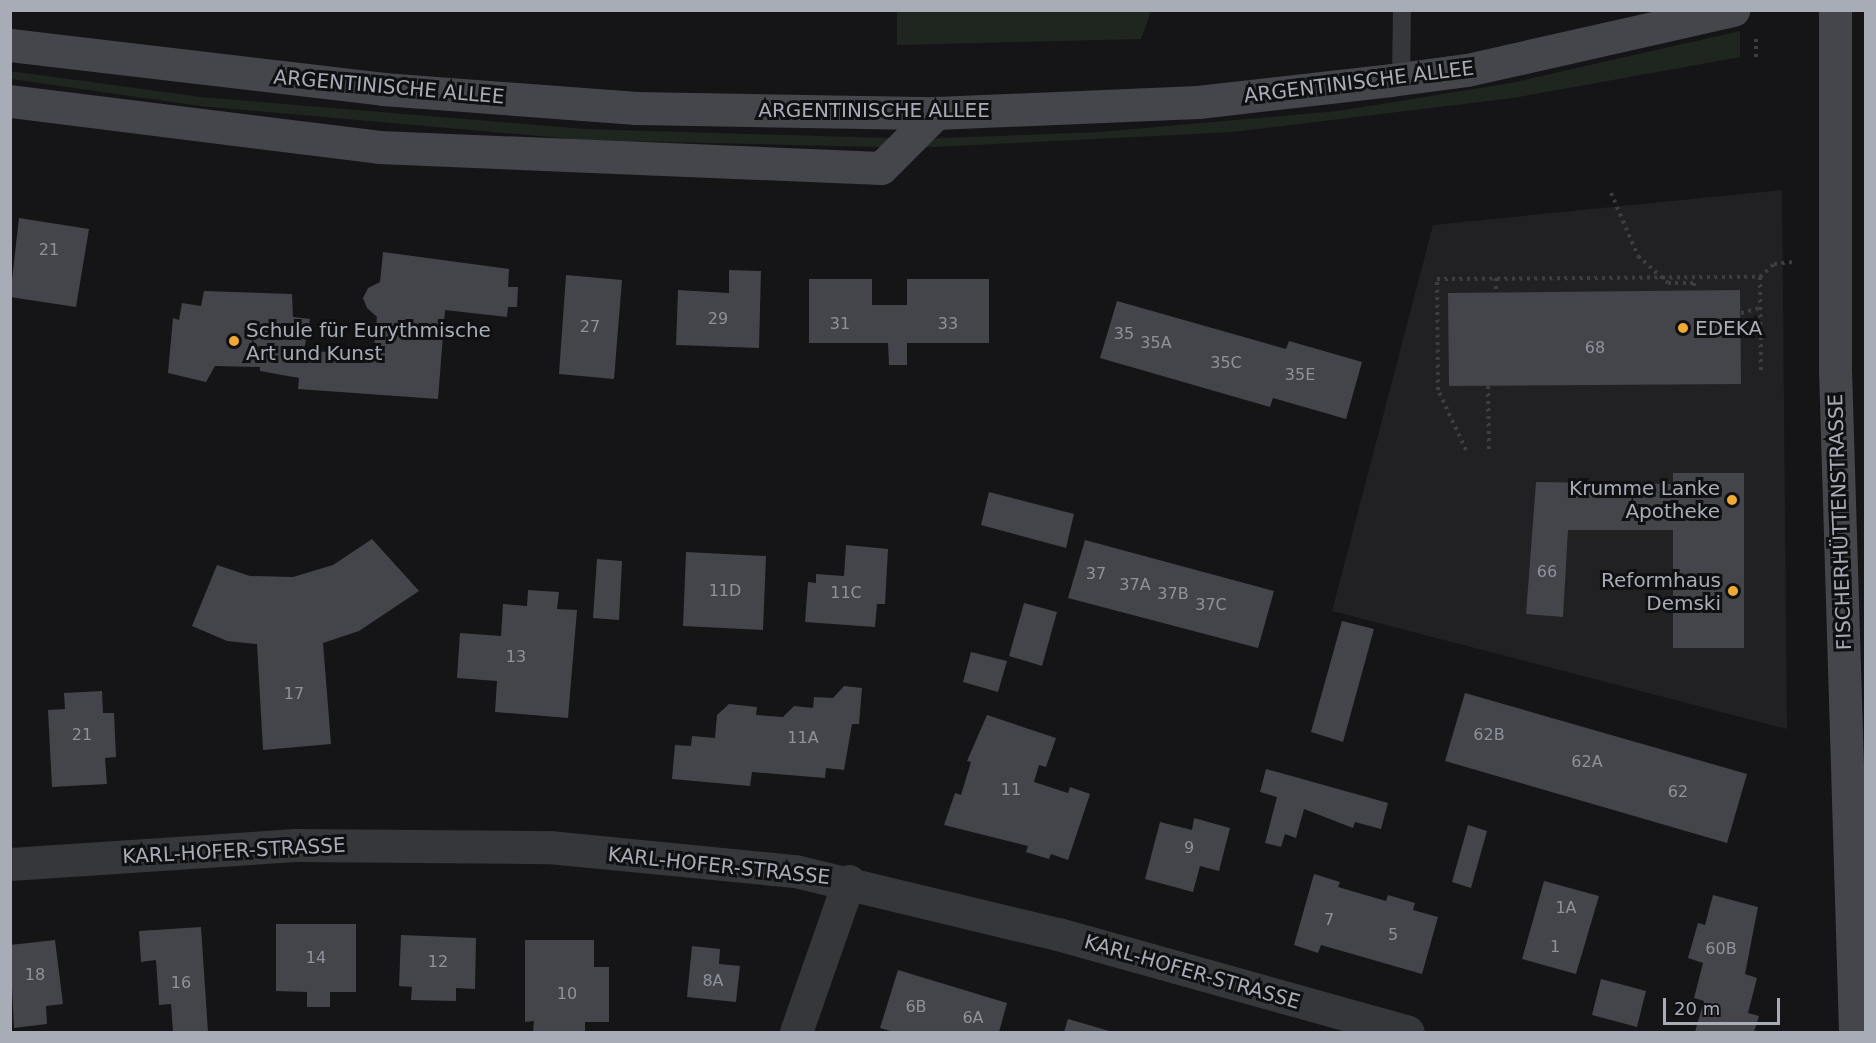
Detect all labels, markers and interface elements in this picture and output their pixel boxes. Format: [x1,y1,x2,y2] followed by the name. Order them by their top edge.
[1243,56,1475,108] street label: ARGENTINISCHE ALLEE
[273,65,505,109] street label: ARGENTINISCHE ALLEE
[758,98,990,122] street label: ARGENTINISCHE ALLEE
[39,240,59,260] house number: 21
[708,309,728,329] house number: 29
[830,314,850,334] house number: 31
[938,314,958,334] house number: 33
[1695,316,1762,340] place label: EDEKA
[580,317,600,337] house number: 27
[246,318,491,365] place label: Schule für Eurythmische Art und Kunst
[1676,321,1690,335] marker: EDEKA
[1114,324,1134,344] house number: 35
[1140,333,1172,353] house number: 35A
[227,334,241,348] marker: Schule für Eurythmische Art und Kunst
[1585,338,1605,358] house number: 68
[1210,353,1242,373] house number: 35C
[1285,365,1315,385] house number: 35E
[1824,393,1856,651] street label: FISCHERHÜTTENSTRASSE
[1569,476,1720,523] place label: Krumme Lanke Apotheke
[1725,493,1739,507] marker: Krumme Lanke Apotheke
[1537,562,1557,582] house number: 66
[1086,564,1106,584] house number: 37
[1601,568,1721,615] place label: Reformhaus Demski
[1119,575,1151,595] house number: 37A
[709,581,741,601] house number: 11D
[830,583,862,603] house number: 11C
[1157,584,1189,604] house number: 37B
[1726,584,1740,598] marker: Reformhaus Demski
[1195,595,1227,615] house number: 37C
[506,647,526,667] house number: 13
[284,684,304,704] house number: 17
[72,725,92,745] house number: 21
[1473,725,1505,745] house number: 62B
[787,728,819,748] house number: 11A
[1571,752,1603,772] house number: 62A
[1001,780,1021,800] house number: 11
[1668,782,1688,802] house number: 62
[122,833,346,869] street label: KARL-HOFER-STRASSE
[1184,838,1194,858] house number: 9
[607,842,831,890] street label: KARL-HOFER-STRASSE
[1555,898,1577,918] house number: 1A
[1324,910,1334,930] house number: 7
[1388,925,1398,945] house number: 5
[1081,930,1303,1014] street label: KARL-HOFER-STRASSE
[1550,937,1560,957] house number: 1
[1705,939,1737,959] house number: 60B
[306,948,326,968] house number: 14
[428,952,448,972] house number: 12
[25,965,45,985] house number: 18
[702,971,724,991] house number: 8A
[171,973,191,993] house number: 16
[557,984,577,1004] house number: 10
[1666,986,1783,1024] scale bar
[905,997,927,1017] house number: 6B
[1674,998,1720,1019] text: 20 m
[962,1008,984,1028] house number: 6A

